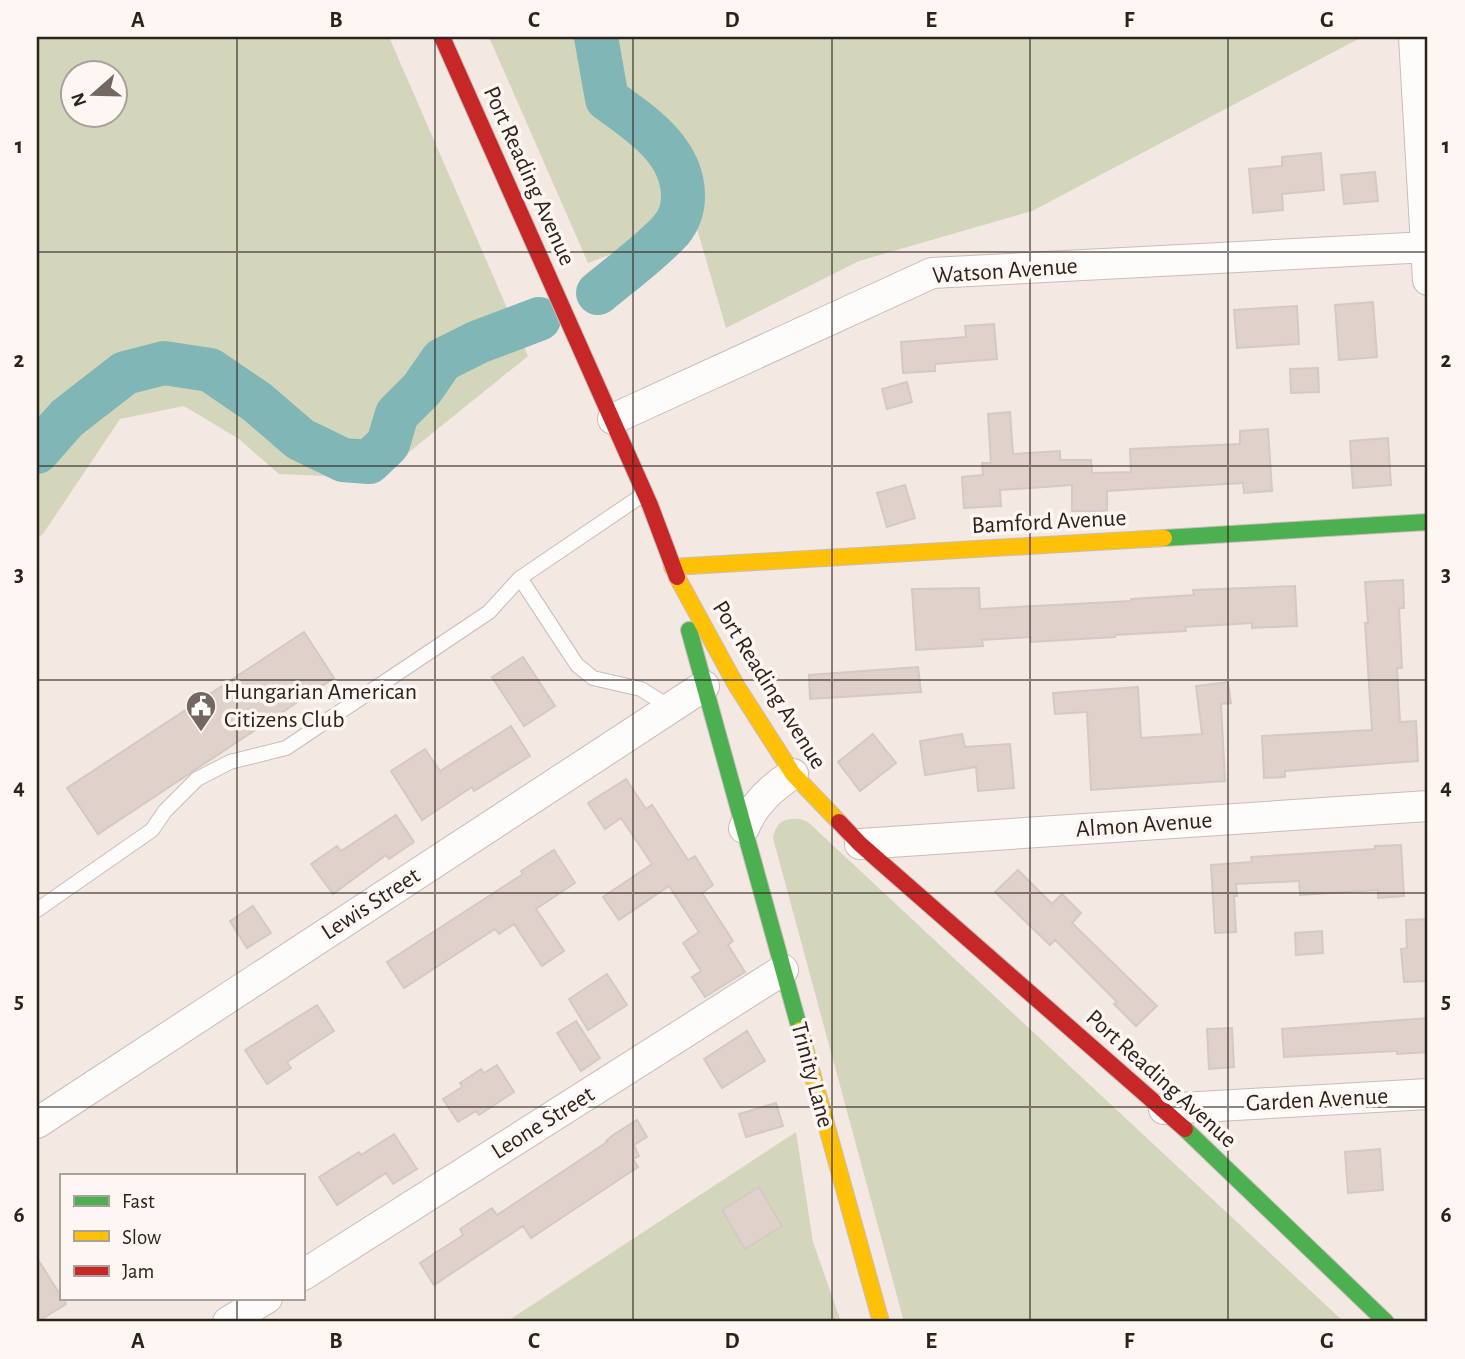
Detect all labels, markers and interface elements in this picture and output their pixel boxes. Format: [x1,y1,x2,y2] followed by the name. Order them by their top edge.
[131,9,145,32] text: A
[329,9,343,32] text: B
[528,9,540,32] text: C
[724,9,740,32] text: D
[925,9,937,32] text: E
[1124,9,1135,32] text: F
[1320,9,1334,32] text: G
[60,60,130,130] north arrow
[479,83,579,269] street label: Port Reading Avenue
[68,90,91,109] text: N
[15,135,23,158] text: 1
[1442,135,1450,158] text: 1
[932,254,1078,288] street label: Watson Avenue
[14,349,25,372] text: 2
[1441,349,1452,372] text: 2
[971,506,1127,538] street label: Bamford Avenue
[14,563,24,586] text: 3
[1441,563,1451,586] text: 3
[708,597,830,773] street label: Port Reading Avenue
[224,680,417,732] place label: Hungarian American Citizens Club
[184,689,218,733] public building icon: Hungarian American Citizens Club
[13,776,25,799] text: 4
[1440,776,1452,799] text: 4
[1075,808,1213,842] street label: Almon Avenue
[317,863,425,945] street label: Lewis Street
[14,990,24,1013] text: 5
[1441,990,1451,1013] text: 5
[1081,1005,1241,1153] street label: Port Reading Avenue
[786,1020,838,1130] street label: Trinity Lane
[487,1082,599,1164] street label: Leone Street
[1245,1084,1389,1116] street label: Garden Avenue
[60,1174,304,1300] legend
[122,1191,155,1212] text: Fast
[13,1204,25,1227] text: 6
[1440,1204,1452,1227] text: 6
[122,1227,161,1248] text: Slow
[122,1261,154,1282] text: Jam
[131,1330,145,1353] text: A
[329,1330,343,1353] text: B
[528,1330,540,1353] text: C
[724,1330,740,1353] text: D
[925,1330,937,1353] text: E
[1124,1330,1135,1353] text: F
[1320,1330,1334,1353] text: G

